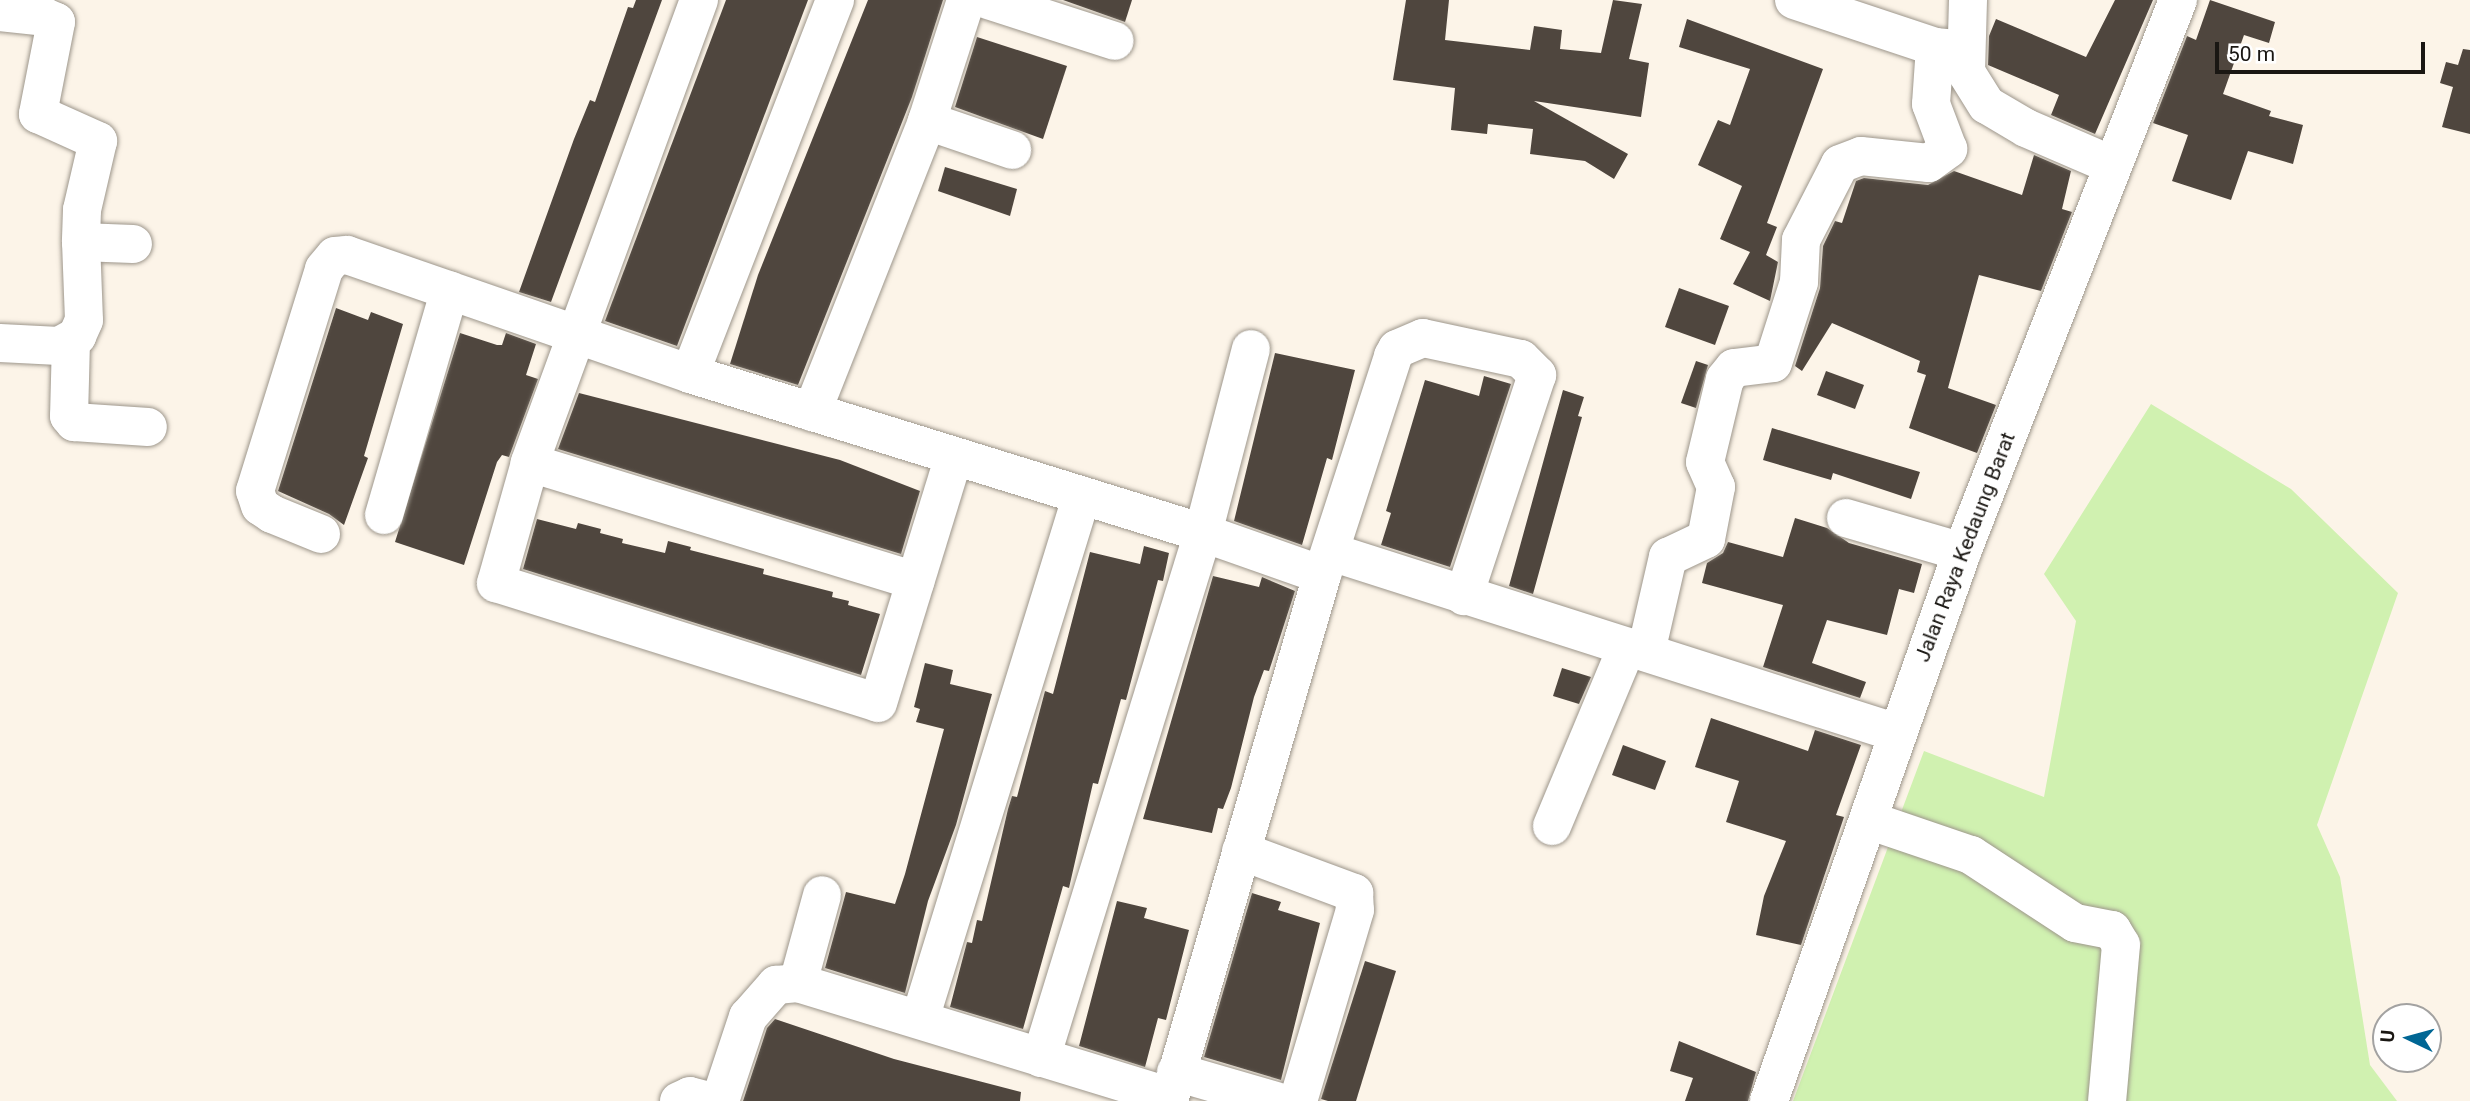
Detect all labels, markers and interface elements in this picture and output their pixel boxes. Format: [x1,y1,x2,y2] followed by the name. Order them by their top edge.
[2218,28,2428,72] scale bar
[2228,42,2275,66] text: 50 m
[1910,429,2020,665] street label: Jalan Raya Kedaung Barat
[2372,1003,2442,1073] north arrow
[2376,1029,2400,1044] text: U

